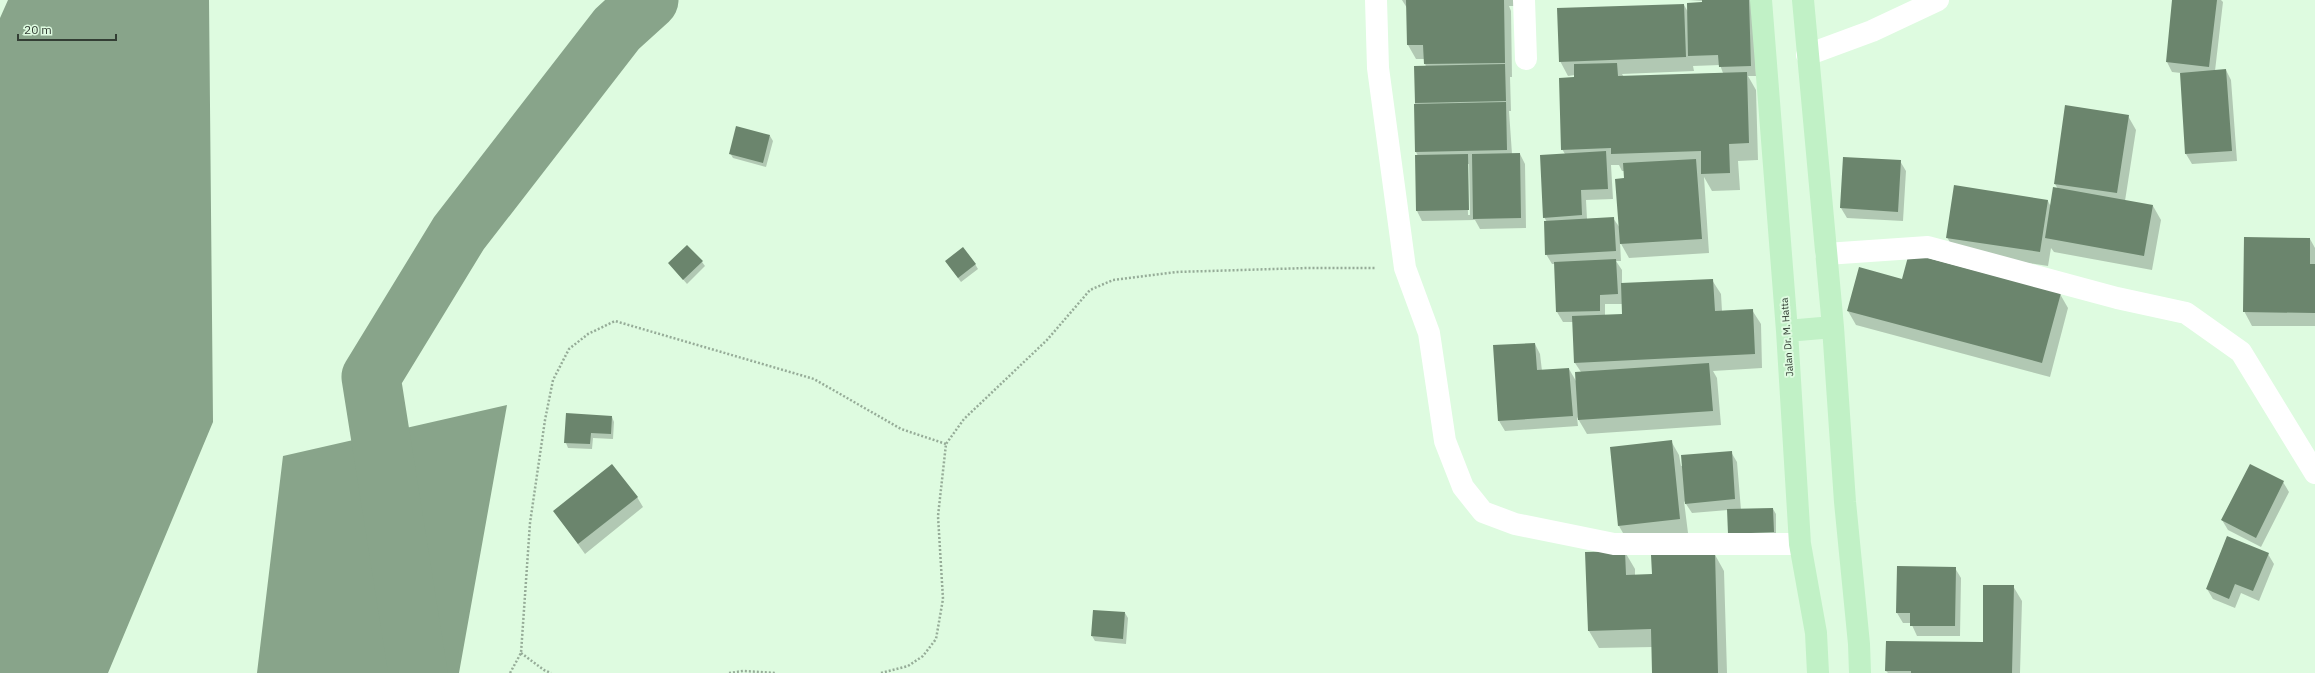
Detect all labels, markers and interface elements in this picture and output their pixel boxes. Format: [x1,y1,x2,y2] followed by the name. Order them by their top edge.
[18,16,116,42] scale bar
[24,22,52,37] text: 20 m
[1778,296,1796,377] street label: Jalan Dr. M. Hatta

